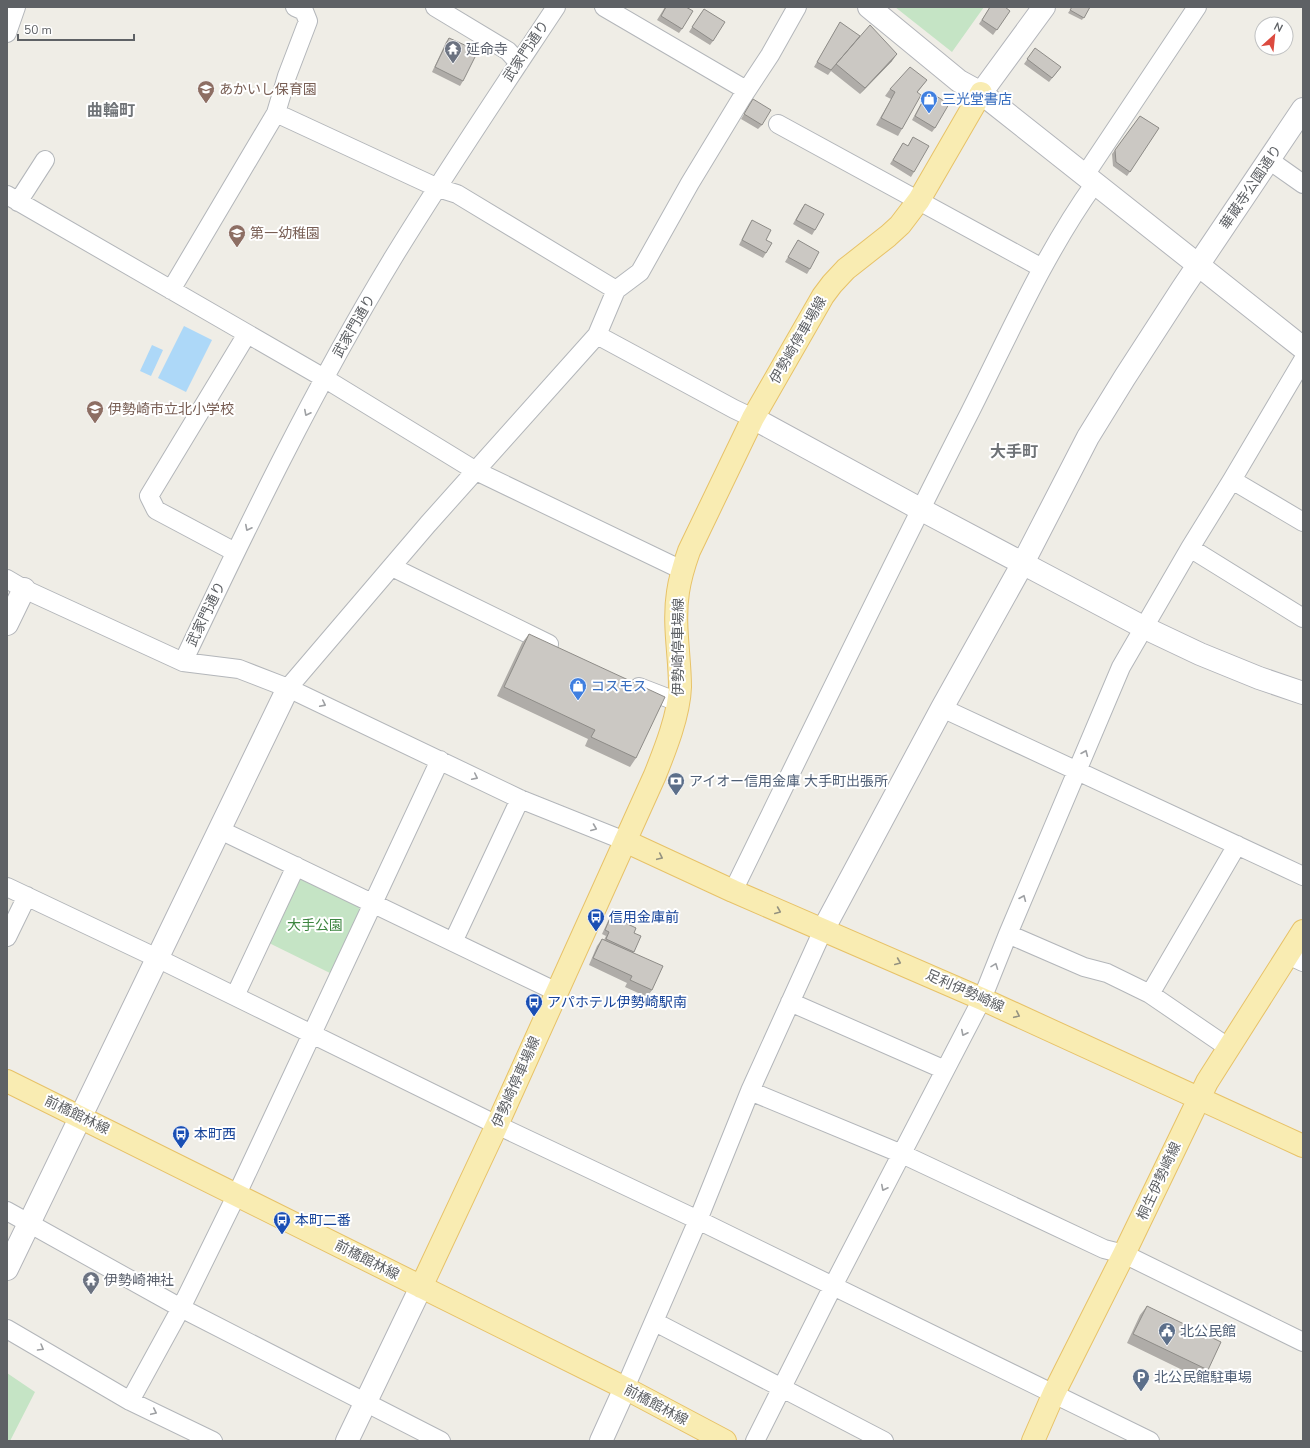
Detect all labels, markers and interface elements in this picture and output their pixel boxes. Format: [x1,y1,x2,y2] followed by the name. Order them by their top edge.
[18,16,134,42] scale bar
[1254,16,1294,56] north arrow
[499,17,553,85] street label: 武家門通り
[1271,19,1285,36] text: N
[24,22,52,38] text: 50 m
[443,39,463,64] temple icon: 延命寺
[466,40,508,59] place label: 延命寺
[196,79,216,104] school or university icon: あかいし保育園
[219,80,317,99] place label: あかいし保育園
[919,89,939,114] shop icon: 三光堂書店
[942,90,1012,109] place label: 三光堂書店
[87,100,135,122] district label: 曲輪町
[1216,141,1286,233] street label: 華蔵寺公園通り
[227,223,247,248] school or university icon: 第一幼稚園
[250,224,320,243] place label: 第一幼稚園
[328,291,380,361] street label: 武家門通り
[765,293,831,387] street label: 伊勢崎停車場線
[85,399,105,424] school or university icon: 伊勢崎市立北小学校
[108,400,234,419] place label: 伊勢崎市立北小学校
[304,408,312,416] one-way arrow
[990,441,1038,463] district label: 大手町
[245,524,252,532] one-way arrow
[182,578,230,650] street label: 武家門通り
[669,598,688,696] street label: 伊勢崎停車場線
[568,676,588,701] shop icon: コスモス
[591,677,647,696] place label: コスモス
[319,700,326,707] one-way arrow
[1080,749,1088,757] one-way arrow
[666,771,686,796] bank icon: アイオー信用金庫 大手町出張所
[470,772,478,780] one-way arrow
[689,772,888,791] place label: アイオー信用金庫 大手町出張所
[591,824,598,832] one-way arrow
[656,852,663,860] one-way arrow
[1018,895,1026,903] one-way arrow
[774,906,782,914] one-way arrow
[586,907,606,932] bus stop icon: 信用金庫前
[609,908,679,927] place label: 信用金庫前
[287,916,343,935] park label: 大手公園
[894,958,901,966] one-way arrow
[990,963,998,970] one-way arrow
[923,965,1007,1017] street label: 足利伊勢崎線
[524,992,544,1017] bus stop icon: アパホテル伊勢崎駅南
[547,993,687,1012] place label: アパホテル伊勢崎駅南
[1013,1010,1020,1018] one-way arrow
[961,1029,969,1036] one-way arrow
[487,1033,545,1131] street label: 伊勢崎停車場線
[41,1091,113,1139] street label: 前橋館林線
[171,1124,191,1149] bus stop icon: 本町西
[194,1125,236,1144] place label: 本町西
[1133,1139,1185,1223] street label: 桐生伊勢崎線
[881,1184,888,1192] one-way arrow
[272,1210,292,1235] bus stop icon: 本町二番
[295,1211,351,1230] place label: 本町二番
[332,1236,402,1284] street label: 前橋館林線
[81,1270,101,1295] temple icon: 伊勢崎神社
[104,1271,174,1290] place label: 伊勢崎神社
[1157,1321,1177,1346] public building icon: 北公民館
[1180,1322,1236,1341] place label: 北公民館
[37,1344,44,1351] one-way arrow
[1131,1367,1151,1392] parking icon: 北公民館駐車場
[1154,1368,1252,1387] place label: 北公民館駐車場
[621,1380,691,1430] street label: 前橋館林線
[150,1407,158,1415] one-way arrow

